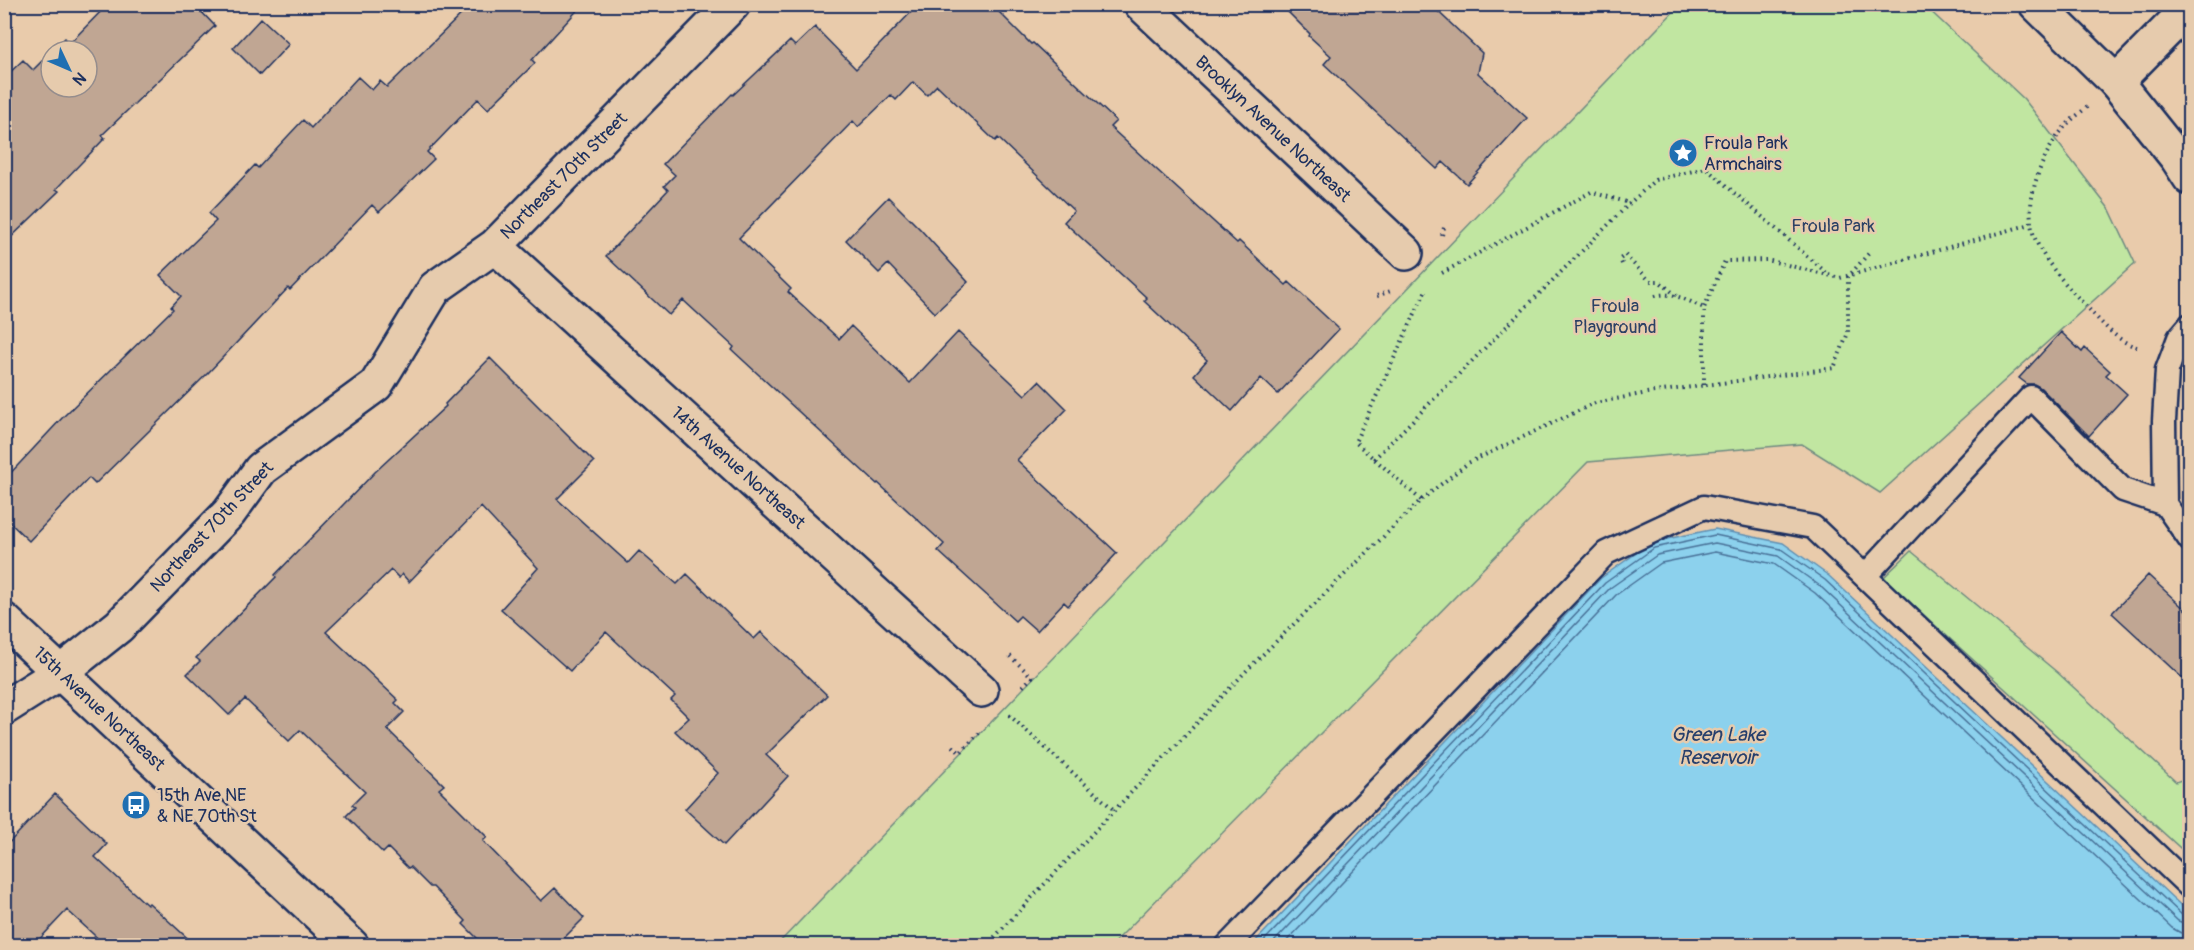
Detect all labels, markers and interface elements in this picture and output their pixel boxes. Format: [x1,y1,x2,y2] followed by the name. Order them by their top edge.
[39,39,99,99] north arrow
[1190,51,1356,208] street label: Brooklyn Avenue Northeast
[68,68,90,90] text: N
[496,107,633,244] street label: Northeast 70th Street
[1704,132,1788,176] place label: Froula Park Armchairs
[1667,137,1699,169] place icon: Froula Park Armchairs
[1791,215,1875,238] park label: Froula Park
[1573,295,1657,339] park label: Froula Playground
[666,402,810,535] street label: 14th Avenue Northeast
[145,456,279,597] street label: Northeast 70th Street
[28,642,170,777] street label: 15th Avenue Northeast
[1671,722,1767,770] water label: Green Lake Reservoir
[157,784,258,828] place label: 15th Ave NE & NE 70th St
[120,789,152,821] bus stop icon: 15th Ave NE & NE 70th St

